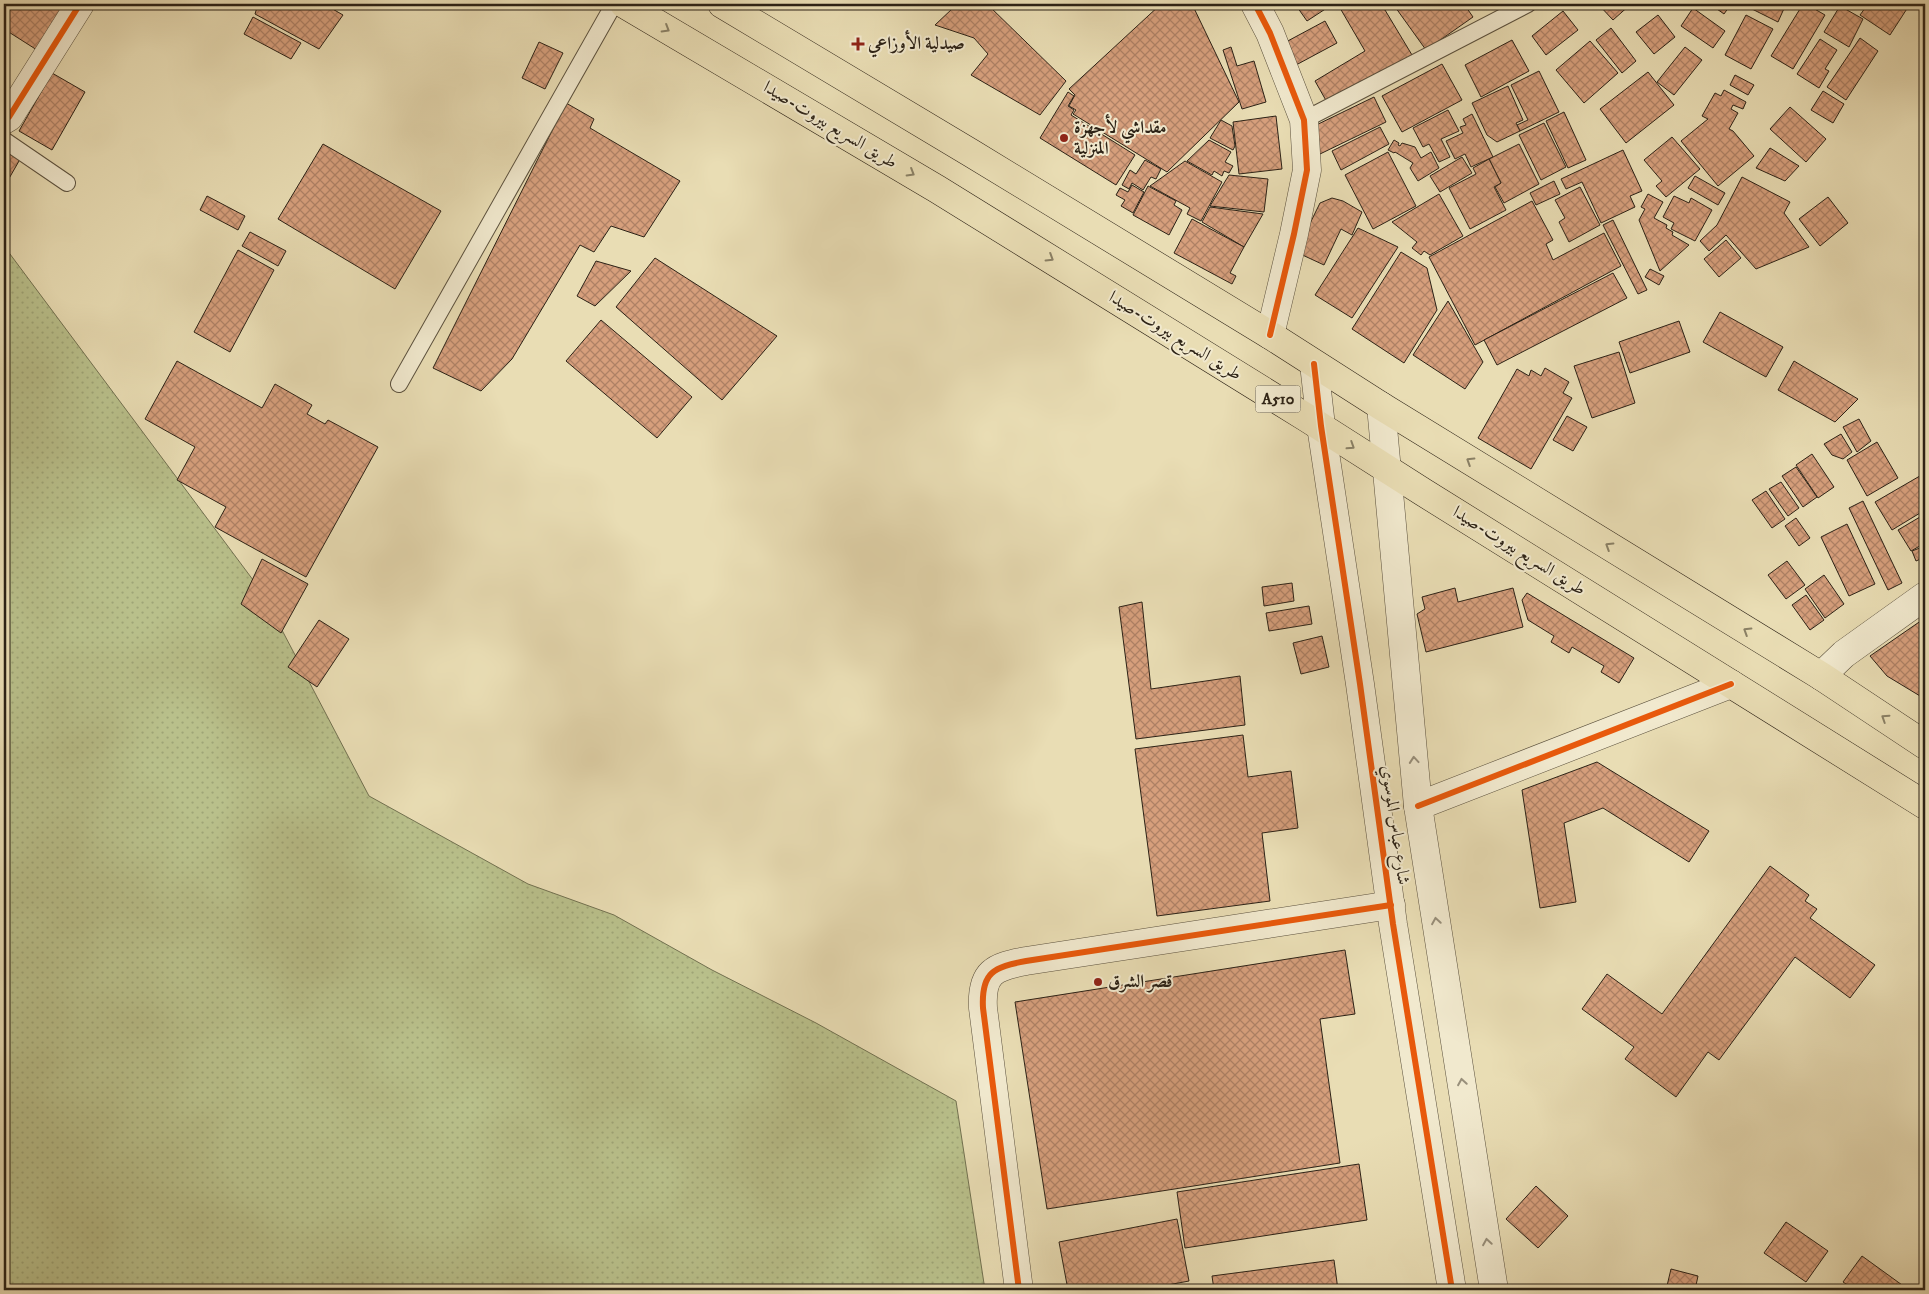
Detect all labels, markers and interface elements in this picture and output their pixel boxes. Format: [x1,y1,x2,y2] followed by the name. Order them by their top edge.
[660,22,669,32] one-way arrow
[867,29,965,58] place label: صيدلية الأوزاعي
[852,38,864,50] marker: صيدلية الأوزاعي
[757,76,901,177] street label: طريق السريع بيروت-صيدا
[1074,113,1167,160] place label: مقداشي لأجهزة المنزلية
[1058,132,1070,144] marker: مقداشي لأجهزة المنزلية
[906,167,915,177] one-way arrow
[1044,252,1053,262] one-way arrow
[1102,286,1246,389] street label: طريق السريع بيروت-صيدا
[1256,386,1300,412] road number: A510
[1346,439,1355,449] one-way arrow
[1467,458,1476,467] one-way arrow
[1446,501,1590,604] street label: طريق السريع بيروت-صيدا
[1605,543,1614,552] one-way arrow
[1744,628,1753,637] one-way arrow
[1881,715,1890,724] one-way arrow
[1408,756,1419,764] one-way arrow
[1373,764,1414,887] street label: شارع عباس الموسوي
[1432,917,1442,925] one-way arrow
[1108,971,1173,993] place label: قصر الشرق
[1092,976,1104,988] marker: قصر الشرق
[1457,1077,1467,1086] one-way arrow
[1482,1238,1493,1246] one-way arrow

